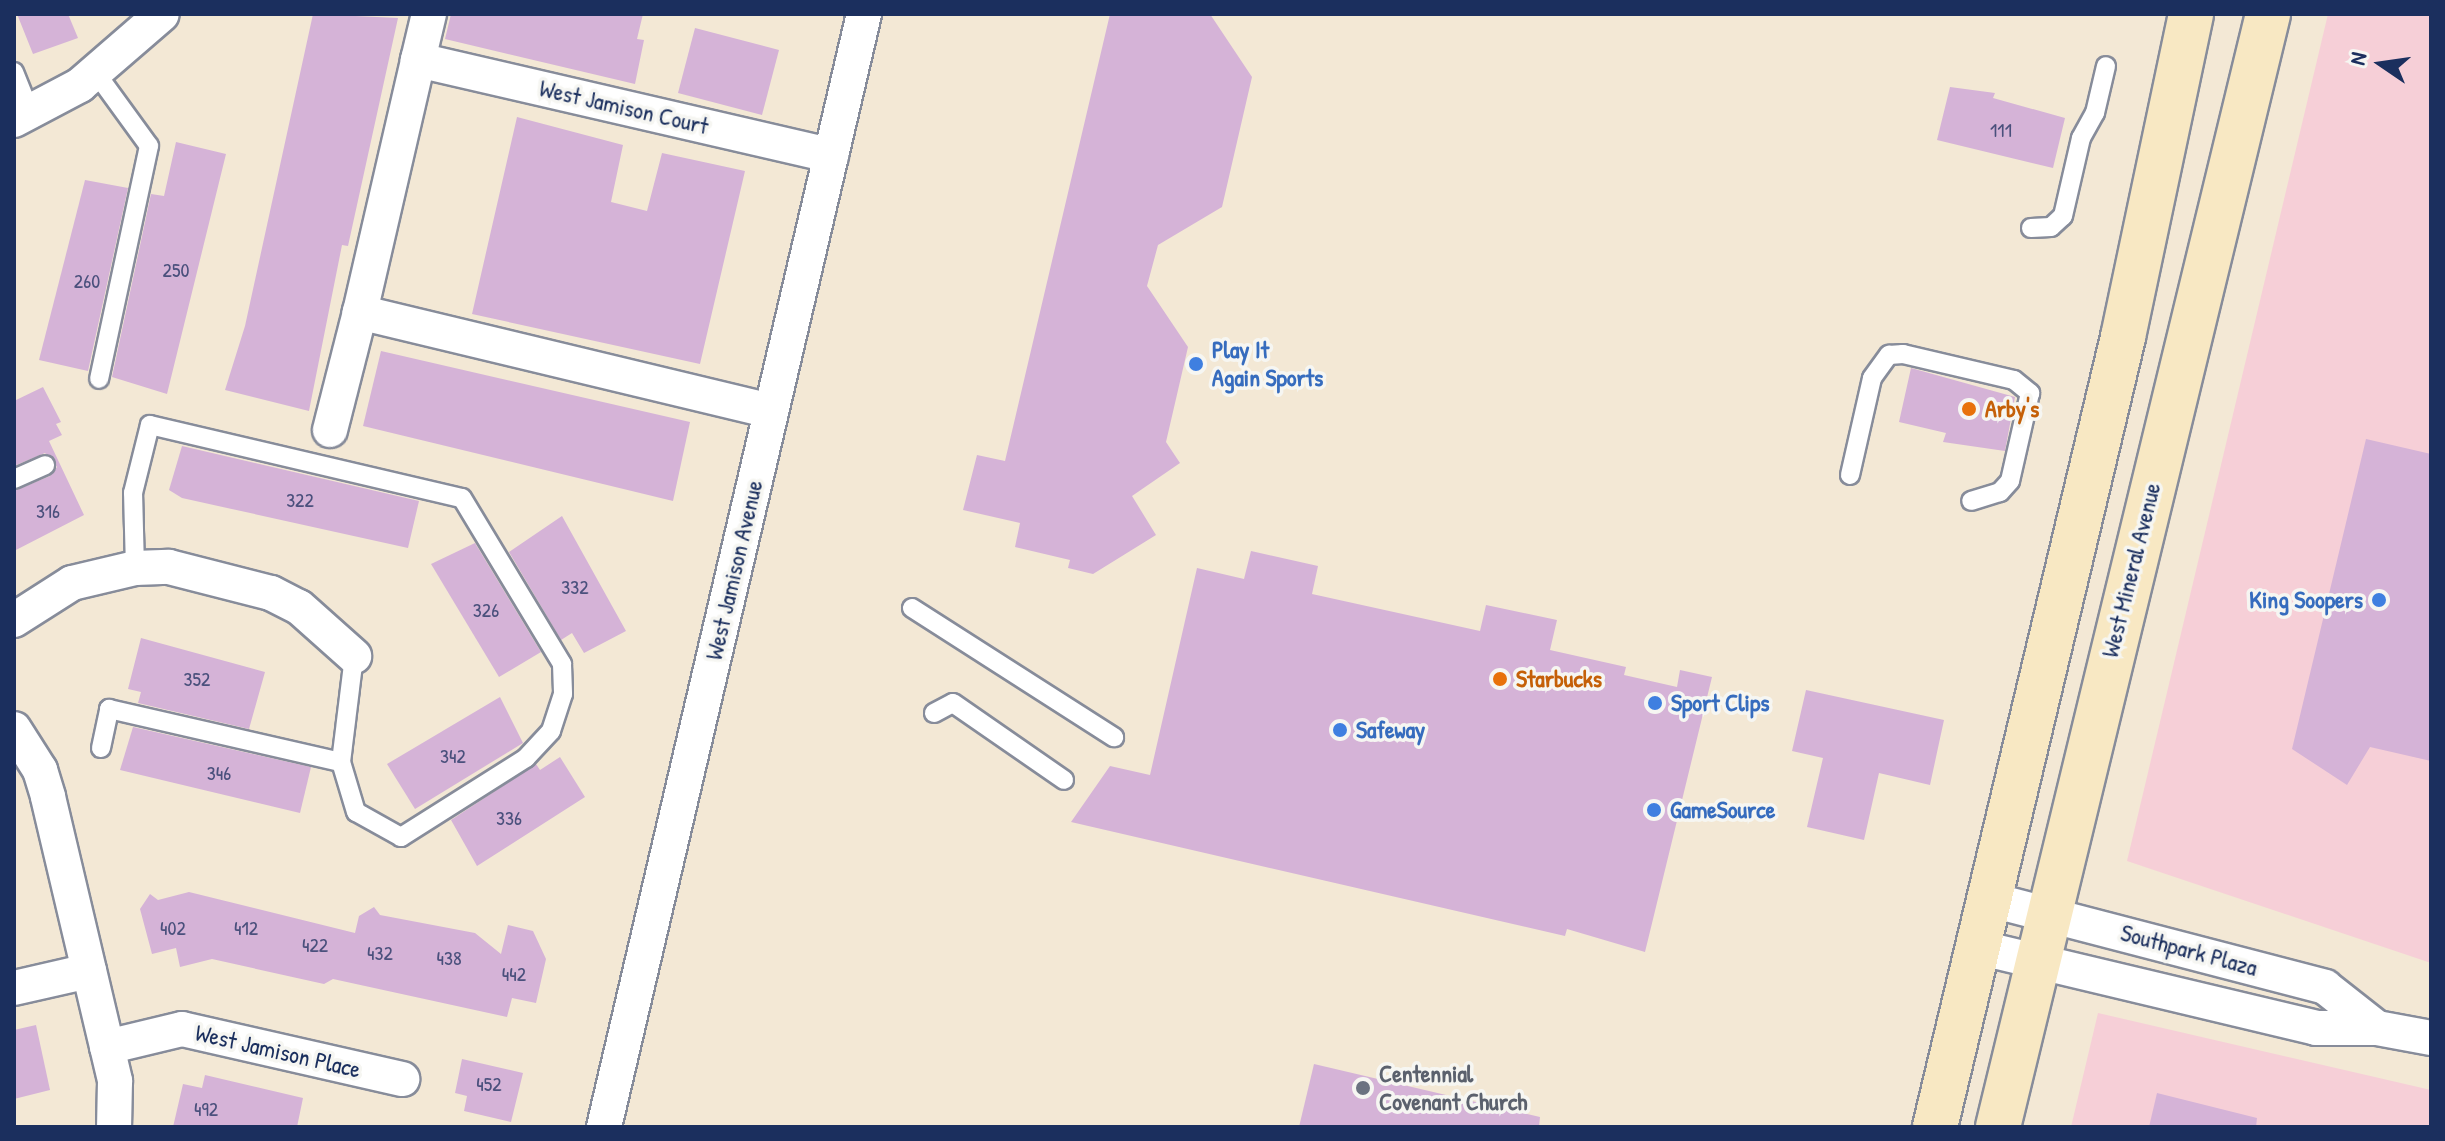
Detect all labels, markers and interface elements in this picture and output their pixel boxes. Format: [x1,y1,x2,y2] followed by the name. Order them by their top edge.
[2341,24,2421,104] north arrow
[2342,50,2374,68] text: N
[537,74,711,140] street label: West Jamison Court
[1990,117,2012,141] house number: 111
[163,257,189,281] house number: 250
[74,268,100,292] house number: 260
[1212,336,1323,392] place label: Play It Again Sports
[1187,355,1205,373] marker: Play It Again Sports
[1985,395,2039,423] place label: Arby's
[1960,400,1978,418] marker: Arby's
[699,477,769,663] street label: West Jamison Avenue
[2095,480,2167,660] street label: West Mineral Avenue
[286,487,314,511] house number: 322
[36,498,60,522] house number: 316
[561,574,589,598] house number: 332
[2249,586,2363,614] place label: King Soopers
[2370,591,2388,609] marker: King Soopers
[473,597,499,621] house number: 326
[1516,665,1602,693] place label: Starbucks
[184,666,210,690] house number: 352
[1491,670,1509,688] marker: Starbucks
[1671,689,1769,717] place label: Sport Clips
[1646,694,1664,712] marker: Sport Clips
[1356,716,1425,744] place label: Safeway
[1331,721,1349,739] marker: Safeway
[440,743,466,767] house number: 342
[207,760,231,784] house number: 346
[1670,796,1775,824] place label: GameSource
[1645,801,1663,819] marker: GameSource
[496,805,522,829] house number: 336
[160,915,186,939] house number: 402
[234,915,258,939] house number: 412
[2118,918,2260,982] street label: Southpark Plaza
[302,932,328,956] house number: 422
[367,940,393,964] house number: 432
[436,945,462,969] house number: 438
[502,961,526,985] house number: 442
[193,1018,363,1084] street label: West Jamison Place
[1379,1060,1527,1116] place label: Centennial Covenant Church
[476,1071,502,1095] house number: 452
[1354,1079,1372,1097] marker: Centennial Covenant Church
[194,1096,218,1120] house number: 492

